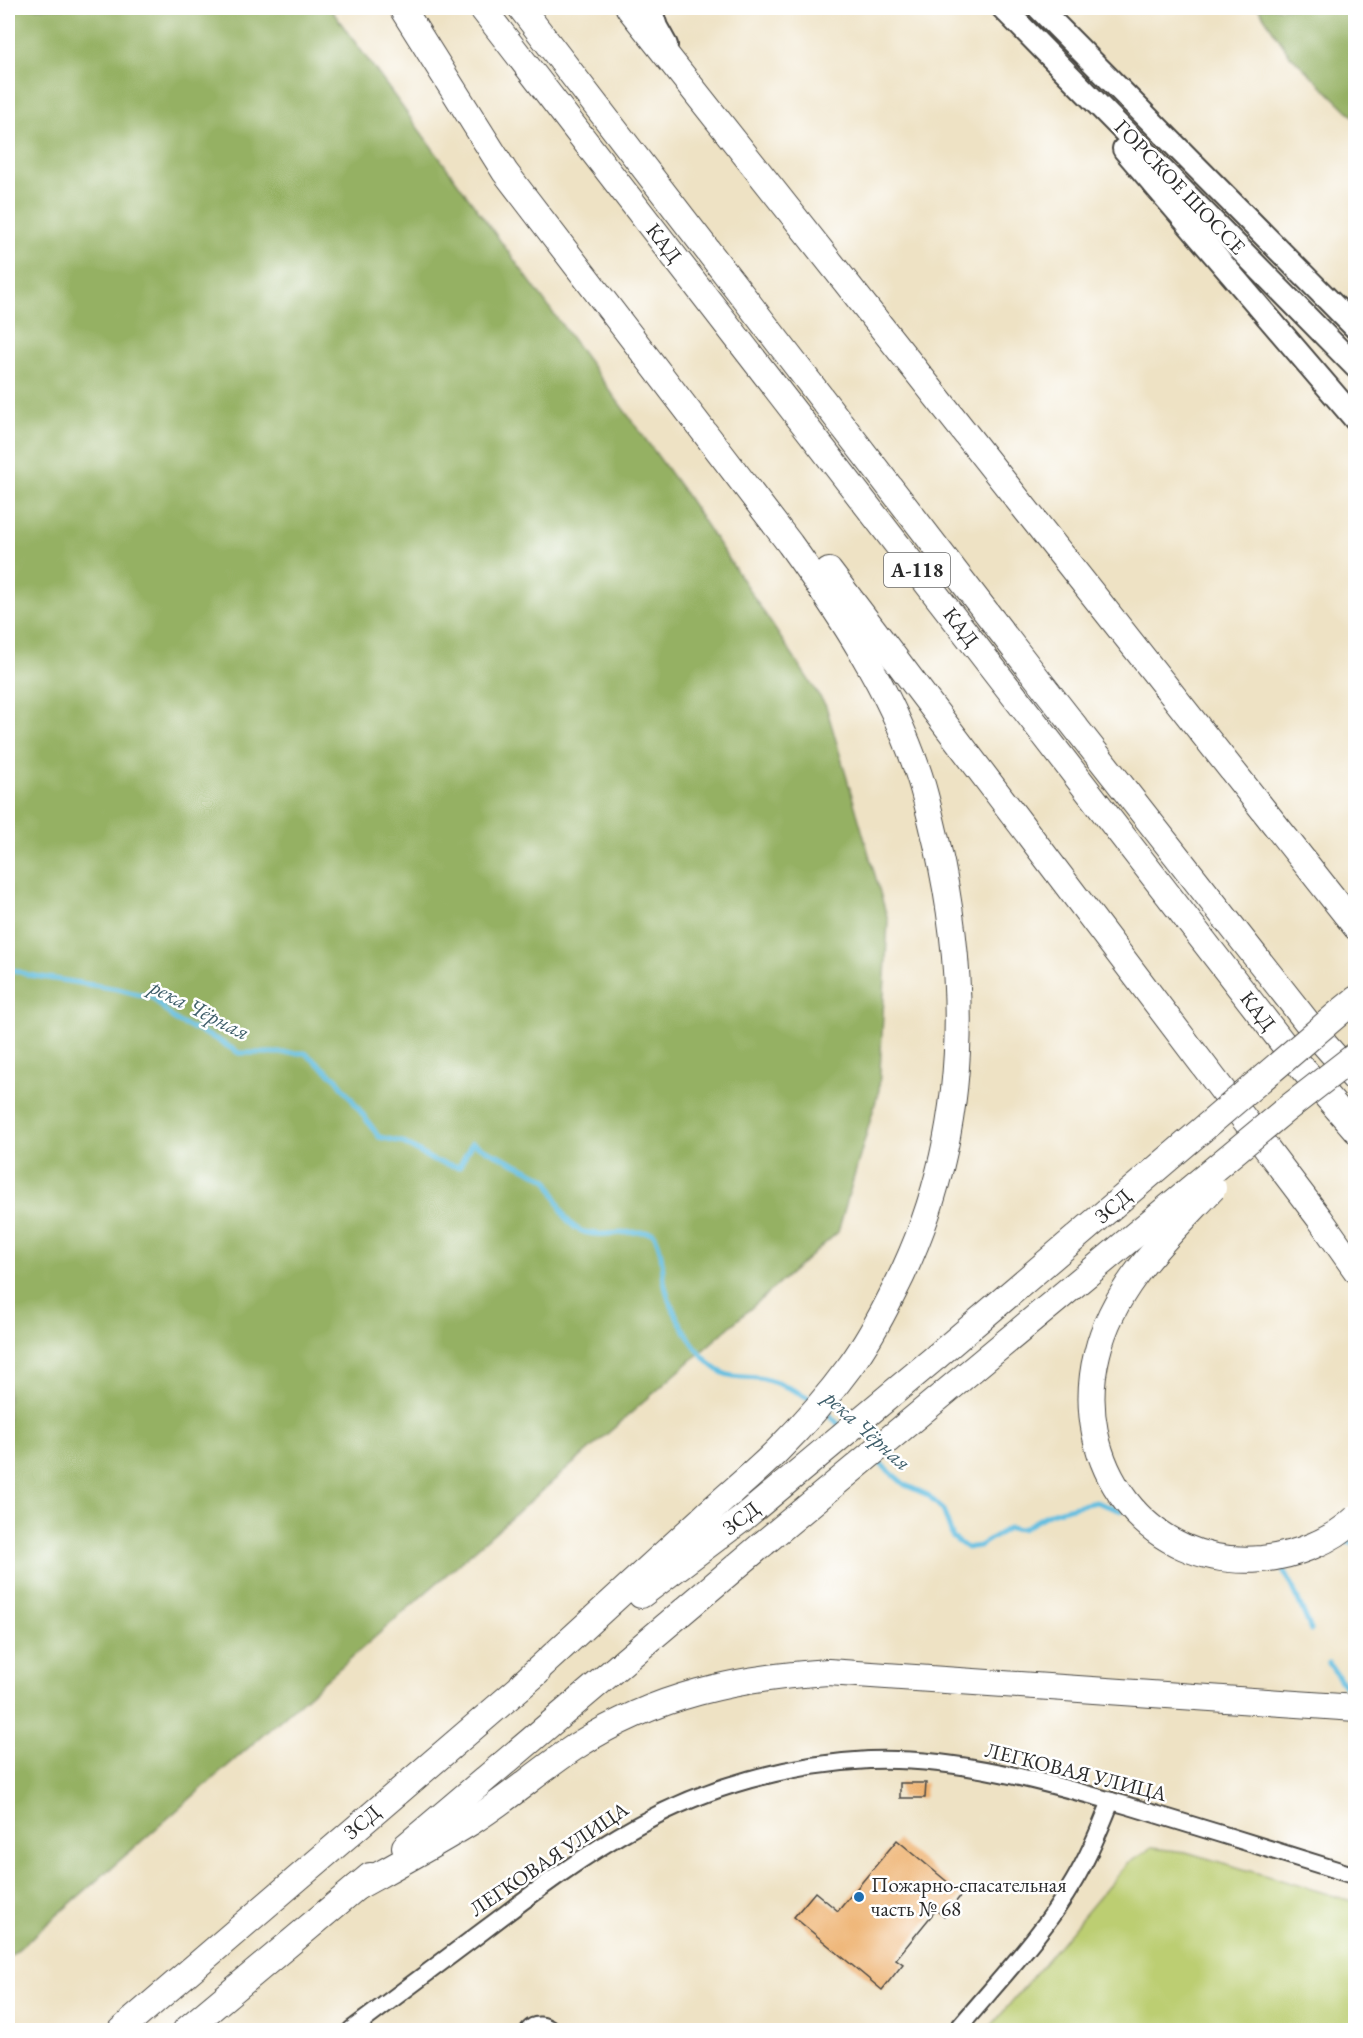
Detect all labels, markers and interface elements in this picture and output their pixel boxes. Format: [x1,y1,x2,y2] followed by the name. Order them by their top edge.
[1109,113,1252,260] street label: ГОРСКОЕ ШОССЕ
[640,217,688,268] street label: КАД
[884,553,950,587] road number: А-118
[937,601,985,652] street label: КАД
[143,971,254,1047] water label: река Чёрная
[1234,985,1282,1036] street label: КАД
[1089,1182,1137,1229] street label: ЗСД
[816,1382,917,1477] water label: река Чёрная
[716,1495,765,1541] street label: ЗСД
[982,1736,1170,1807] street label: ЛЕГКОВАЯ УЛИЦА
[464,1795,634,1922] street label: ЛЕГКОВАЯ УЛИЦА
[338,1798,386,1845] street label: ЗСД
[871,1871,1067,1922] place label: Пожарно-спасательная часть № 68
[852,1890,866,1904] marker: Пожарно-спасательная часть № 68

